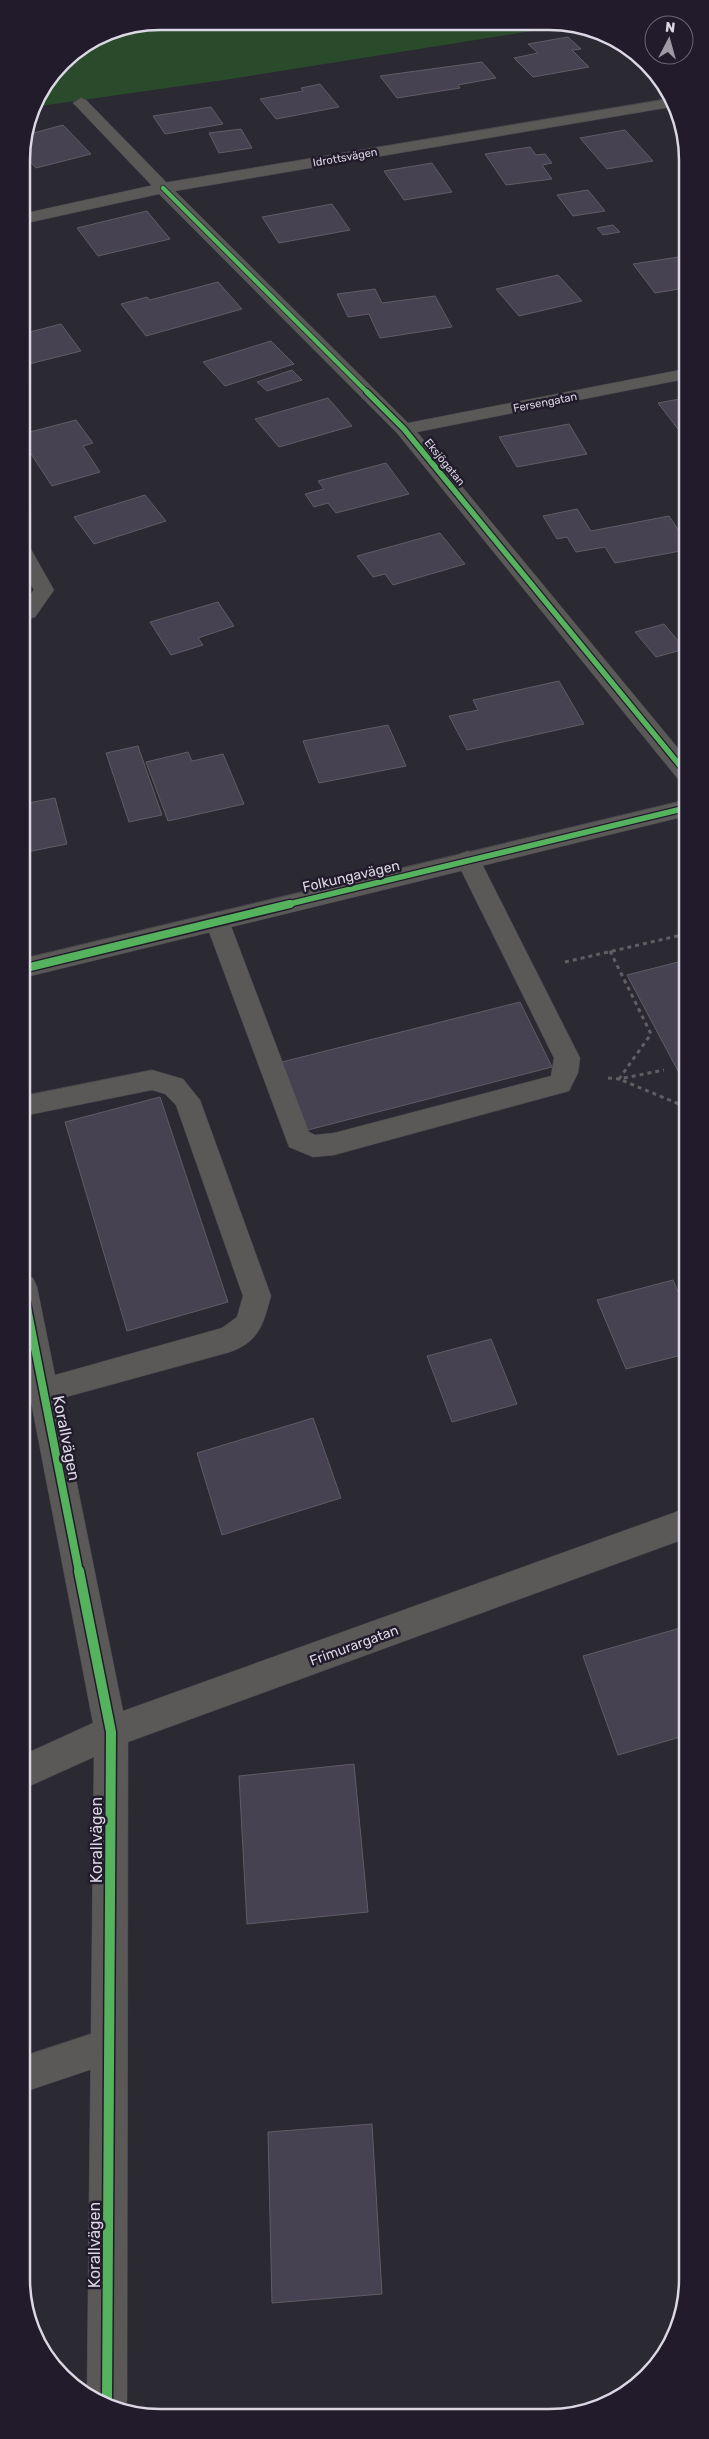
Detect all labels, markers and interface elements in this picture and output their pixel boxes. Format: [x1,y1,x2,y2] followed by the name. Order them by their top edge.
[644,15,694,65] north arrow
[664,19,676,37] text: N
[312,145,378,170] street label: Idrottsvägen
[512,390,578,415] street label: Fersengatan
[422,436,467,488] street label: Eksjögatan
[301,857,401,896] street label: Folkungavägen
[49,1394,84,1482] street label: Korallvägen
[307,1622,401,1669] street label: Frimurargatan
[87,1797,106,1883] street label: Korallvägen
[85,2202,104,2288] street label: Korallvägen

